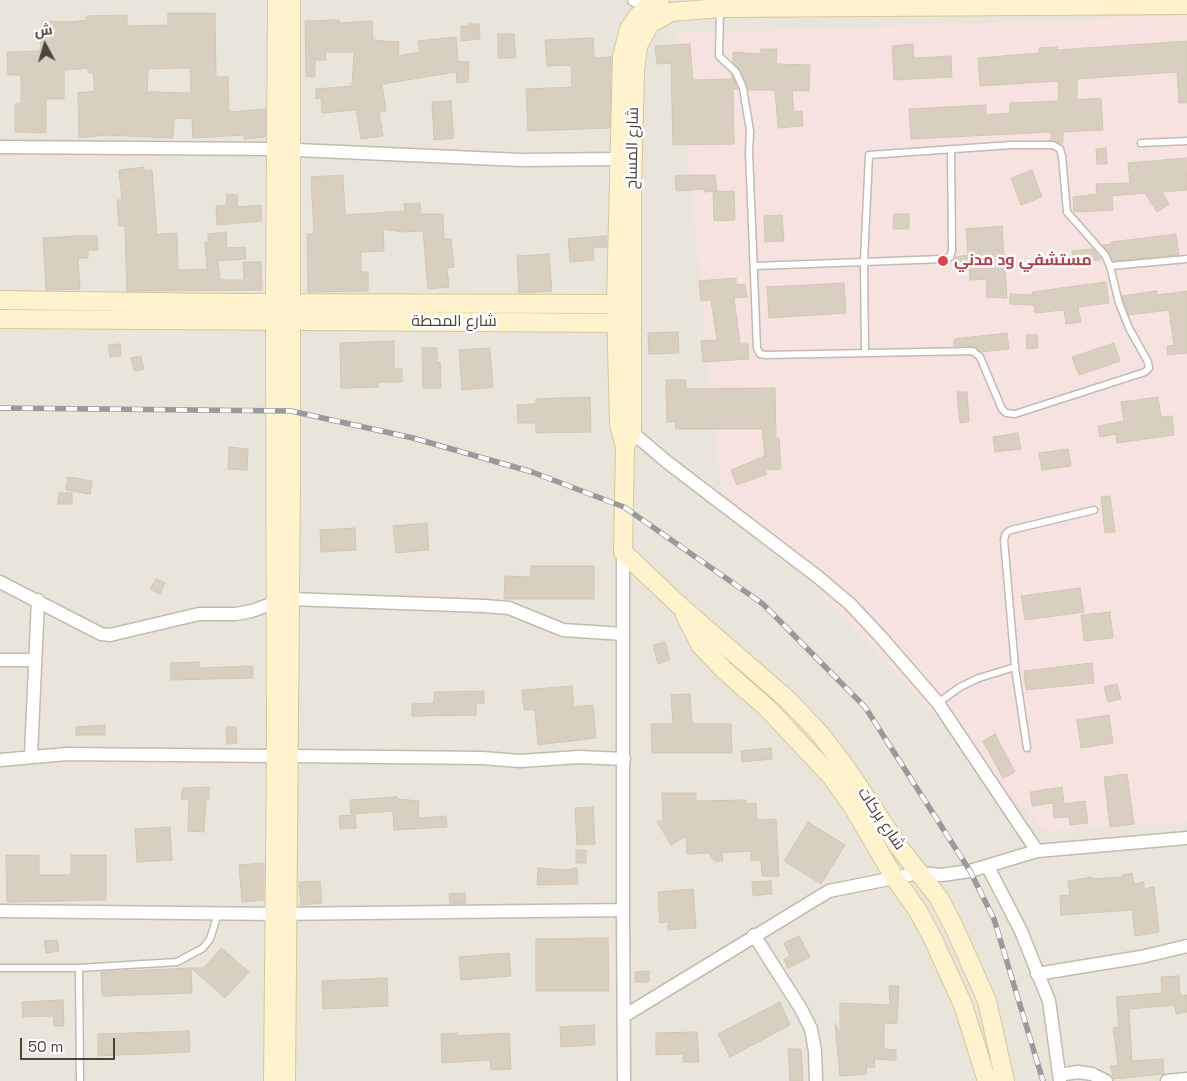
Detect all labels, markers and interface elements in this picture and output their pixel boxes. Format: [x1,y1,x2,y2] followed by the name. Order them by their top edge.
[20,20,70,70] north arrow
[34,20,53,40] text: ش
[623,107,643,189] street label: شارع المساح
[954,251,1092,271] place label: مستشفي ود مدني
[936,254,950,268] marker: مستشفي ود مدني
[411,312,497,332] street label: شارع المحطة
[853,784,909,854] street label: شارع بركات
[22,1028,118,1060] scale bar
[28,1037,63,1056] text: 50 m

